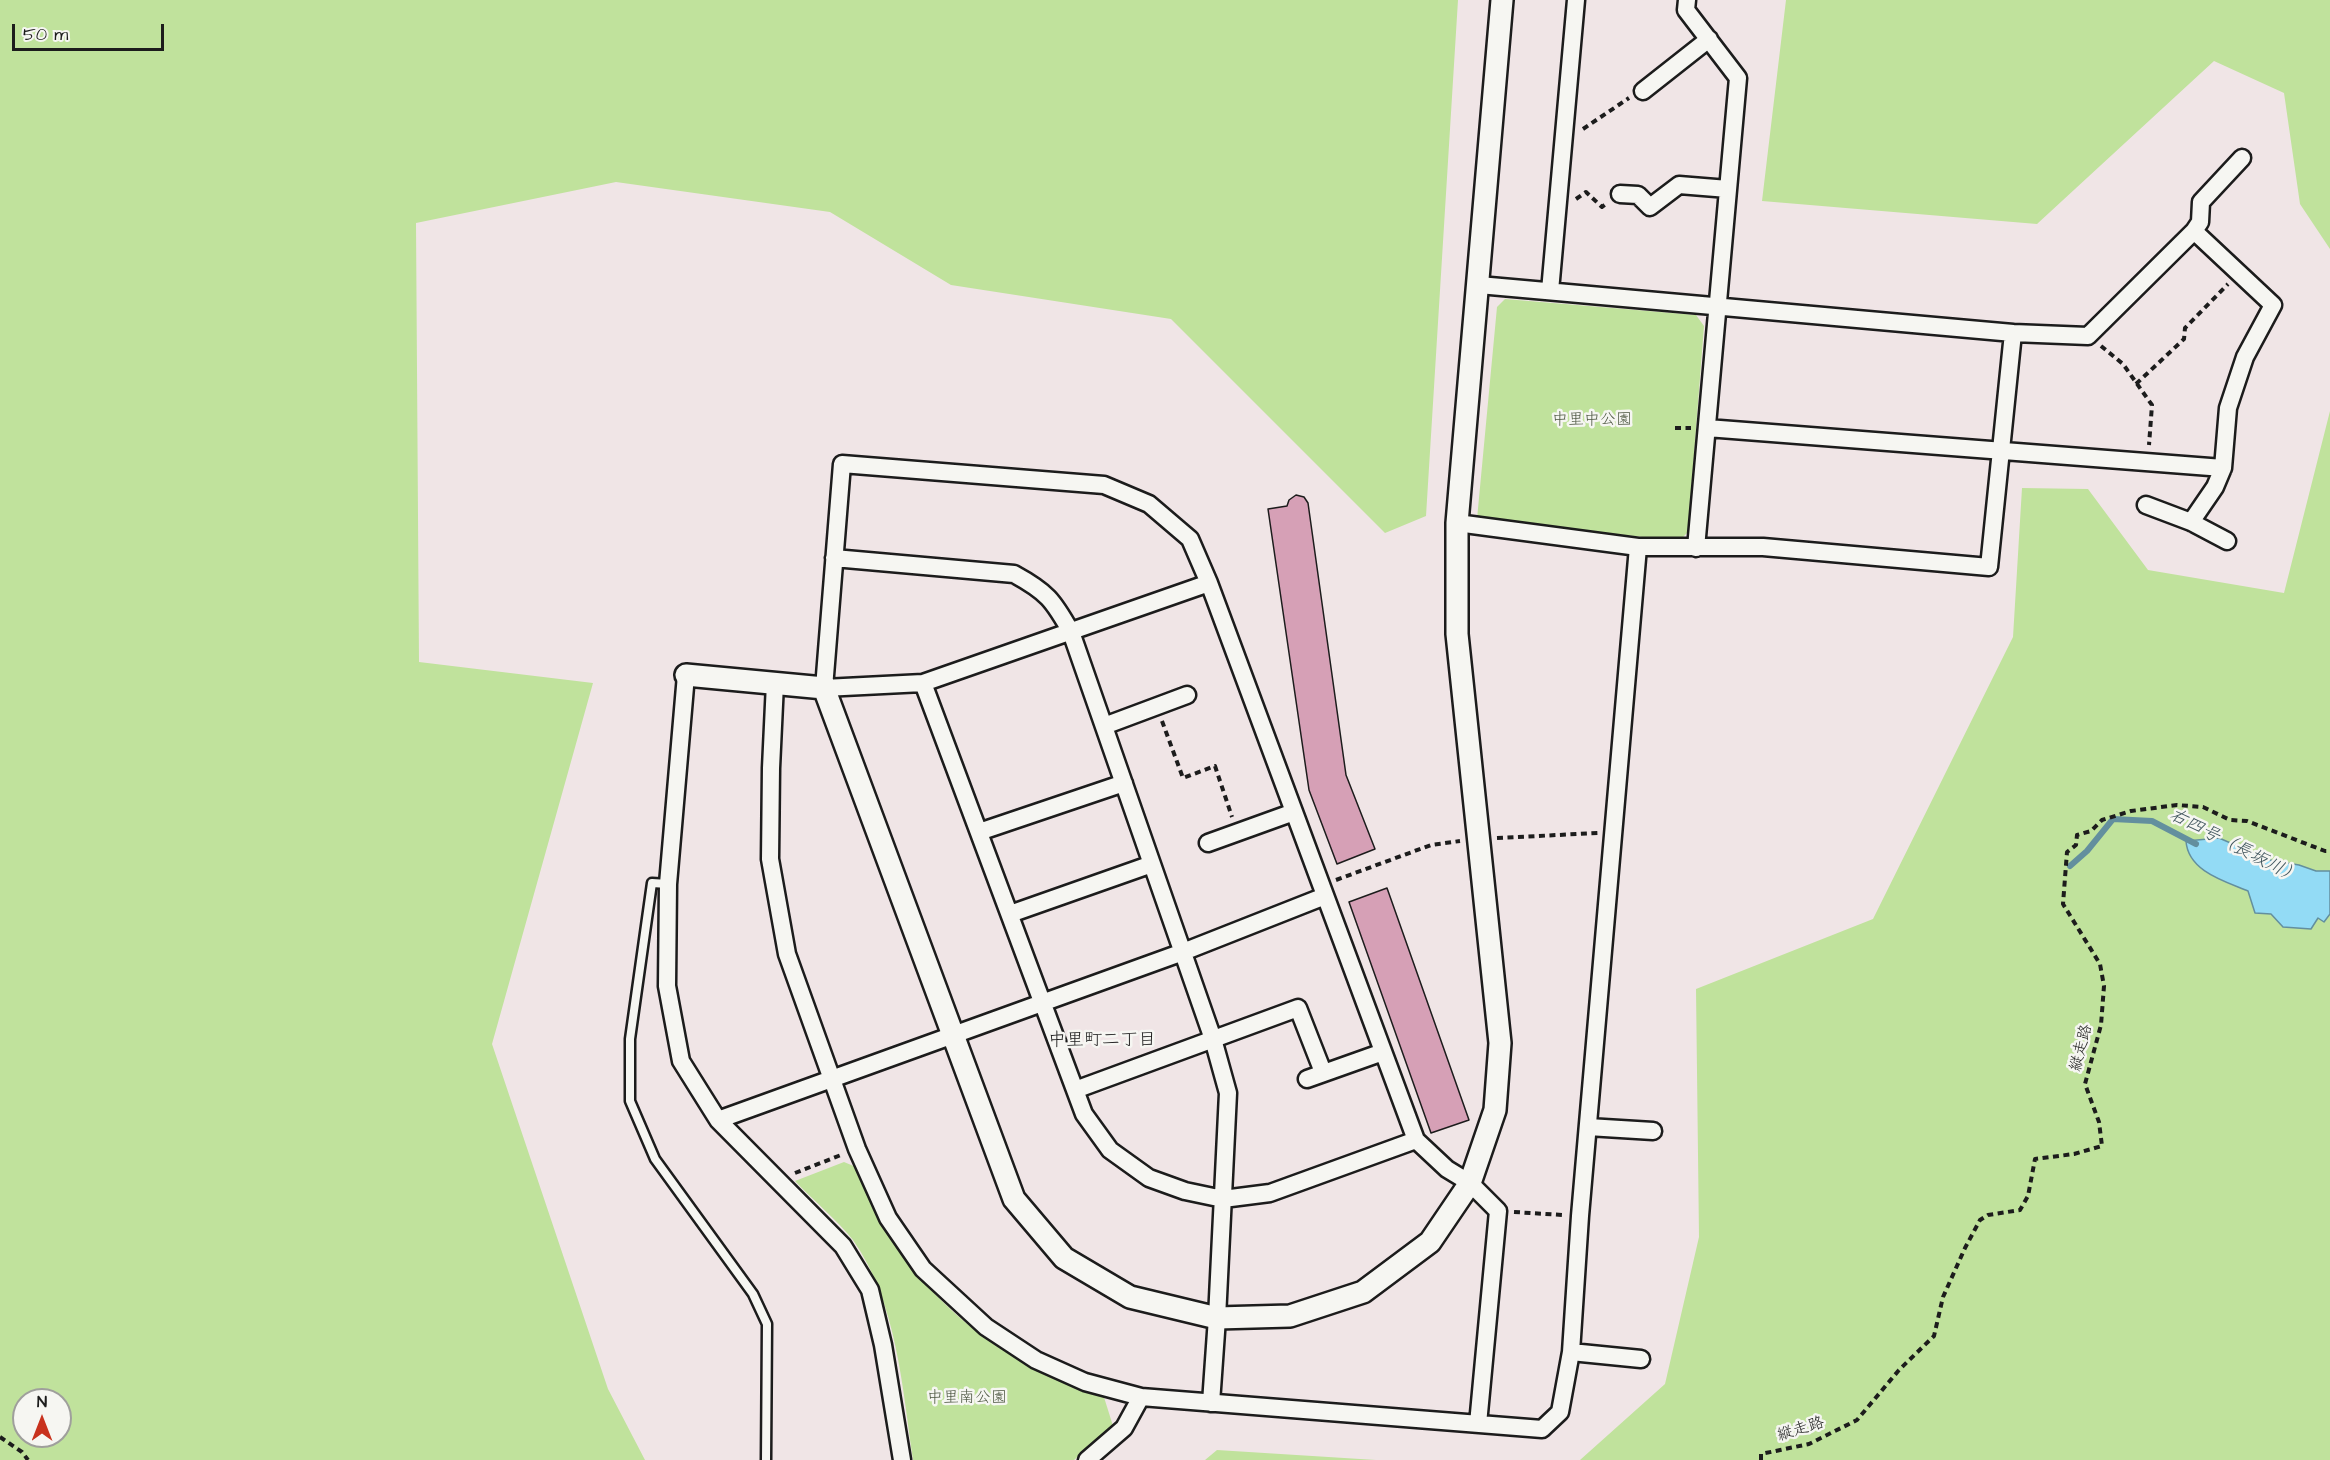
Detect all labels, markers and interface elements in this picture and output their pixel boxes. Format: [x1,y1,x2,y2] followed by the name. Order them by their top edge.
[15,12,166,50] scale bar
[23,22,68,47] text: 50 m
[1552,411,1632,431] park label: 中里中公園
[2165,805,2303,889] water label: 右四号（長坂川）
[2067,1022,2097,1074] street label: 縦走路
[1048,1030,1156,1052] district label: 中里町二丁目
[12,1388,72,1448] north arrow
[927,1389,1007,1409] park label: 中里南公園
[37,1391,47,1413] text: N
[1775,1414,1827,1446] street label: 縦走路

